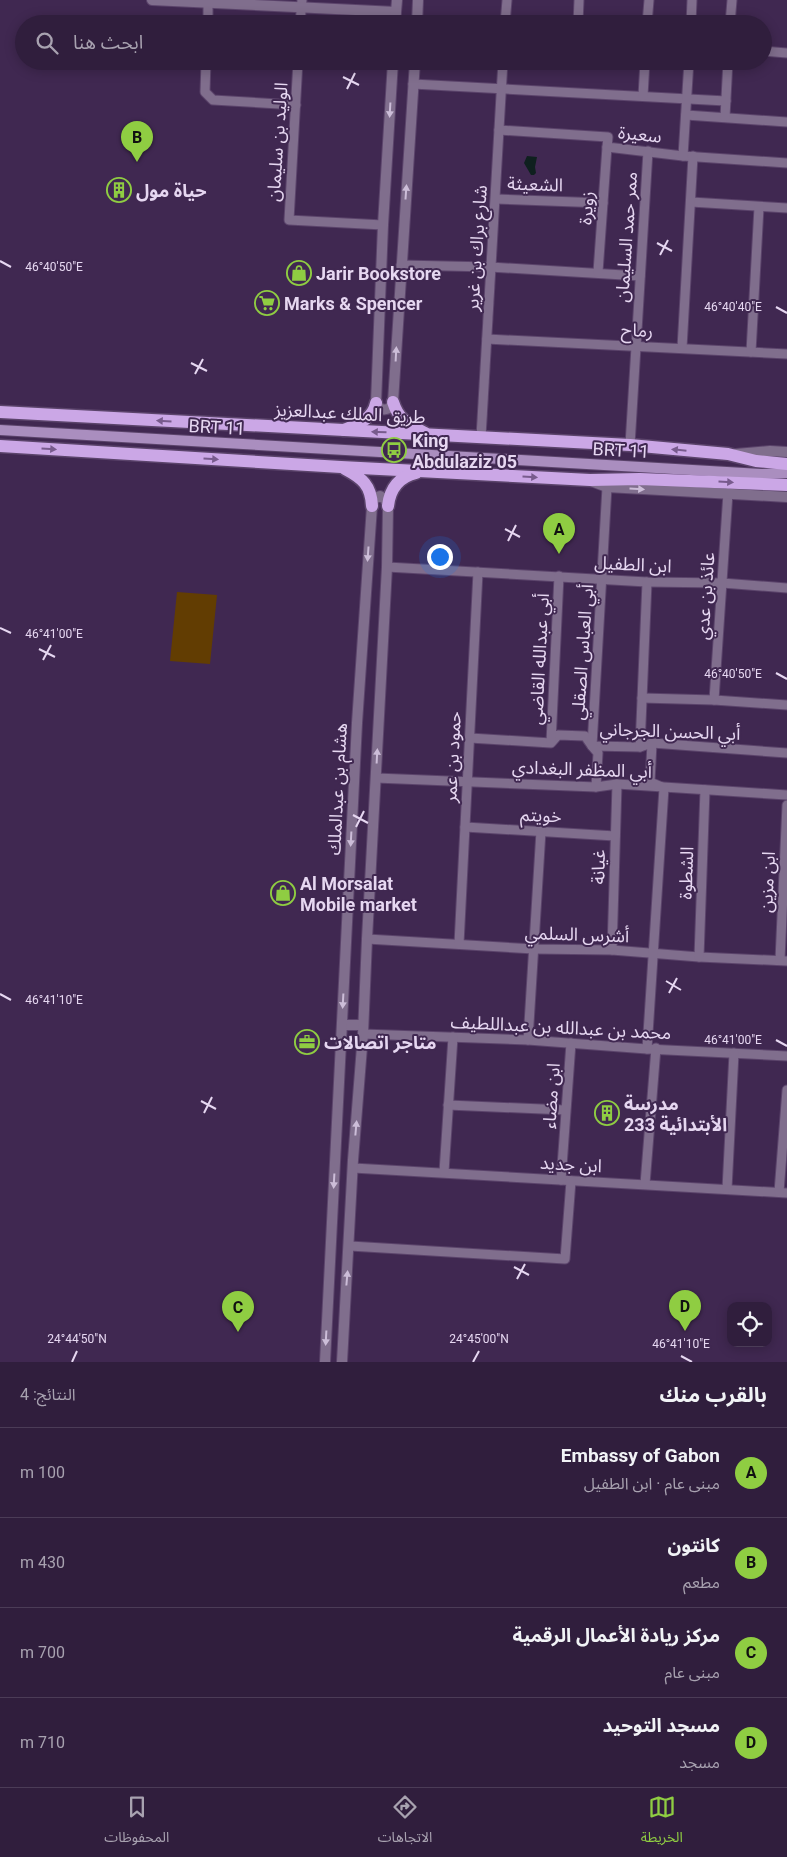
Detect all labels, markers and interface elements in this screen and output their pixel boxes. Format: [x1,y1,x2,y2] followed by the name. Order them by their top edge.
[15,15,772,70] search box
[33,29,61,57] icon: search
[73,31,143,54] text: ابحث هنا
[262,82,293,202] street label: الوليد بن سليمان
[386,102,394,118] one-way arrow
[121,121,153,162] pin: B
[617,121,663,148] street label: سعيرة
[611,171,642,303] street label: ممر حمد السليمان
[507,173,563,195] street label: الشعيثة
[106,177,132,203] building icon: حياة مول
[136,180,207,202] place label: حياة مول
[402,183,410,199] one-way arrow
[461,184,495,313] street label: شارع براك بن غرير
[574,190,599,226] street label: زويرة
[25,260,83,274] text: 46°40'50"E
[286,260,312,286] shop icon: Jarir Bookstore
[316,263,441,284] place label: Jarir Bookstore
[254,290,280,316] supermarket icon: Marks & Spencer
[284,293,423,314] place label: Marks & Spencer
[704,300,762,314] text: 46°40'40"E
[620,319,653,344] street label: رماح
[392,345,400,361] one-way arrow
[273,399,426,428] street label: طريق الملك عبدالعزيز
[188,415,246,439] street label: BRT 11
[156,416,172,424] one-way arrow
[370,428,386,436] one-way arrow
[412,430,517,472] place label: King Abdulaziz 05
[381,437,407,463] bus stop icon: King Abdulaziz 05
[592,438,650,462] street label: BRT 11
[41,445,57,453] one-way arrow
[671,446,687,454] one-way arrow
[203,455,219,463] one-way arrow
[523,473,539,481] one-way arrow
[718,479,734,487] one-way arrow
[630,485,646,493] one-way arrow
[543,513,575,554] pin: A
[427,544,453,570] your location
[364,546,372,562] one-way arrow
[594,551,672,578] street label: ابن الطفيل
[691,551,722,641] street label: عائذ بن عدي
[567,583,600,721] street label: أبي العباس الصقلي
[525,593,556,726] street label: أبي عبدالله القاضي
[25,627,83,641] text: 46°41'00"E
[704,667,762,681] text: 46°40'50"E
[439,711,466,804] street label: حمود بن عمر
[599,718,741,747] street label: أبي الحسن الجرجاني
[323,722,355,856] street label: هشام بن عبدالملك
[374,747,382,763] one-way arrow
[512,756,652,785] street label: أبي المظفر البغدادي
[520,803,562,830] street label: خويتم
[347,831,355,847] one-way arrow
[675,846,698,900] street label: الشطوة
[587,850,609,884] street label: غيانة
[755,851,780,913] street label: ابن مزين
[300,873,417,915] place label: Al Morsalat Mobile market
[270,880,296,906] shop icon: Al Morsalat Mobile market
[524,921,630,949] street label: أشرس السلمي
[25,993,83,1007] text: 46°41'10"E
[339,993,347,1009] one-way arrow
[450,1011,672,1044] street label: محمد بن عبدالله بن عبداللطيف
[294,1029,320,1055] office icon: متاجر اتصالات
[324,1032,436,1054] place label: متاجر اتصالات
[704,1033,762,1047] text: 46°41'00"E
[538,1062,565,1130] street label: ابن مضاء
[624,1093,727,1135] place label: مدرسة الأبتدائية 233
[594,1100,620,1126] building icon: مدرسة الأبتدائية 233
[352,1119,360,1135] one-way arrow
[540,1152,602,1177] street label: ابن جديد
[330,1173,338,1189] one-way arrow
[343,1270,351,1286] one-way arrow
[669,1290,701,1331] pin: D
[222,1291,254,1332] pin: C
[727,1302,772,1347] map controls
[727,1302,772,1347] button: locate
[321,1330,329,1346] one-way arrow
[47,1332,107,1346] text: 24°44'50"N
[449,1332,509,1346] text: 24°45'00"N
[652,1337,710,1351] text: 46°41'10"E
[659,1383,767,1407] text: بالقرب منك
[20,1385,76,1404] text: النتائج: 4
[561,1444,720,1467] text: Embassy of Gabon
[20,1463,65,1482] text: 100 m
[746,1463,756,1482] text: A
[584,1474,720,1493] text: مبنى عام · ابن الطفيل
[668,1534,720,1557] text: كانتون
[20,1553,65,1572] text: 430 m
[746,1553,756,1572] text: B
[683,1573,720,1592] text: مطعم
[513,1624,720,1647] text: مركز ريادة الأعمال الرقمية
[20,1643,65,1662] text: 700 m
[746,1643,756,1662] text: C
[664,1663,720,1682] text: مبنى عام
[602,1714,720,1737] text: مسجد التوحيد
[20,1733,65,1752] text: 710 m
[746,1733,756,1752] text: D
[679,1753,720,1772] text: مسجد
[104,1793,169,1852] tab: المحفوظات
[378,1793,432,1852] tab: الاتجاهات
[641,1793,683,1852] tab: الخريطة

